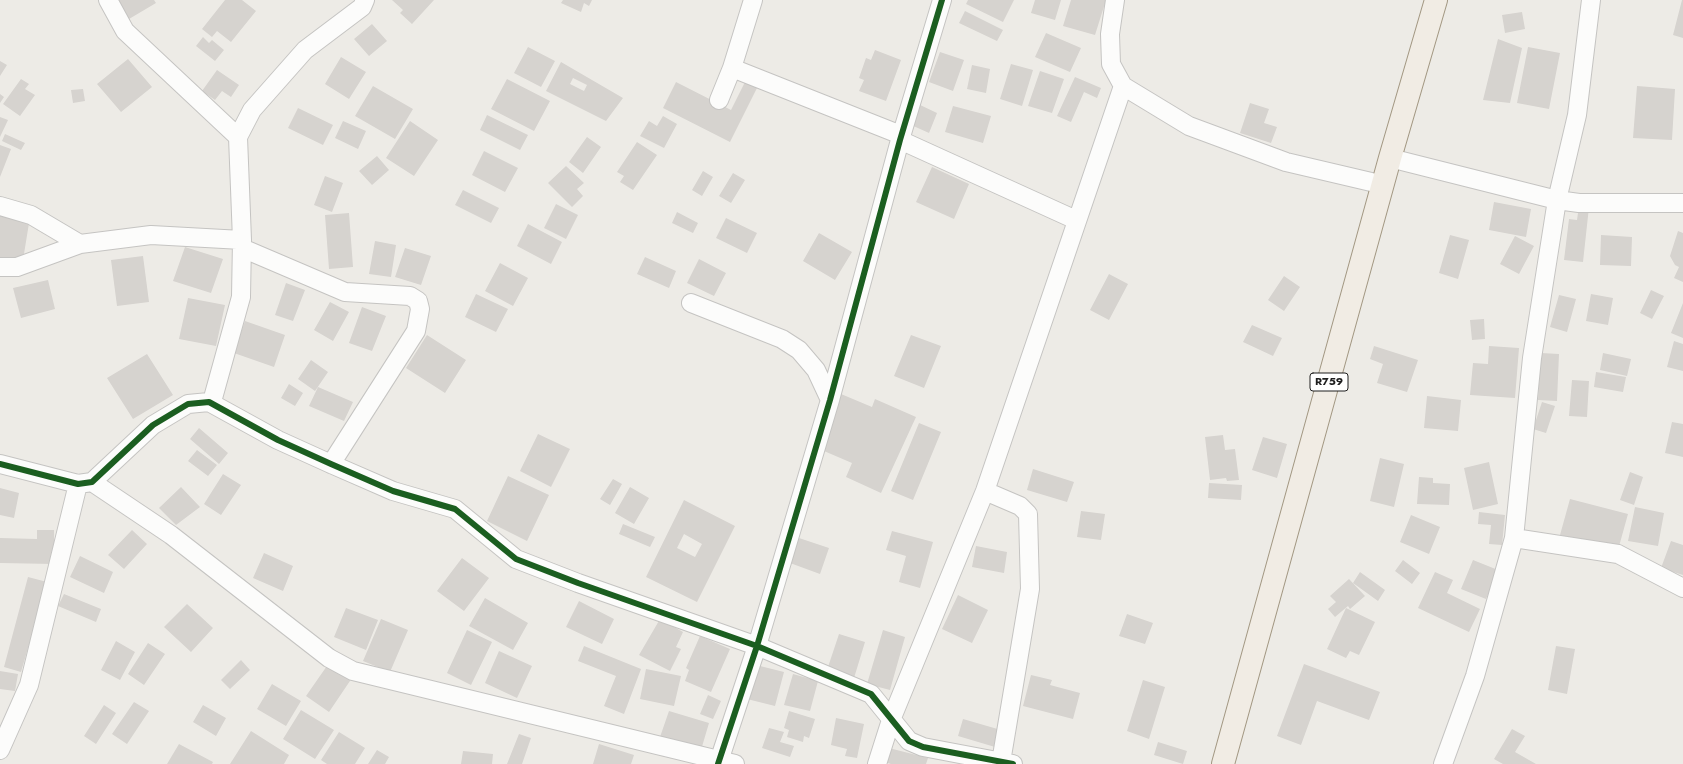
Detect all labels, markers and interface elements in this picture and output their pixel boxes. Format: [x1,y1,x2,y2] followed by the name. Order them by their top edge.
[1310,373,1348,391] road number: R759

